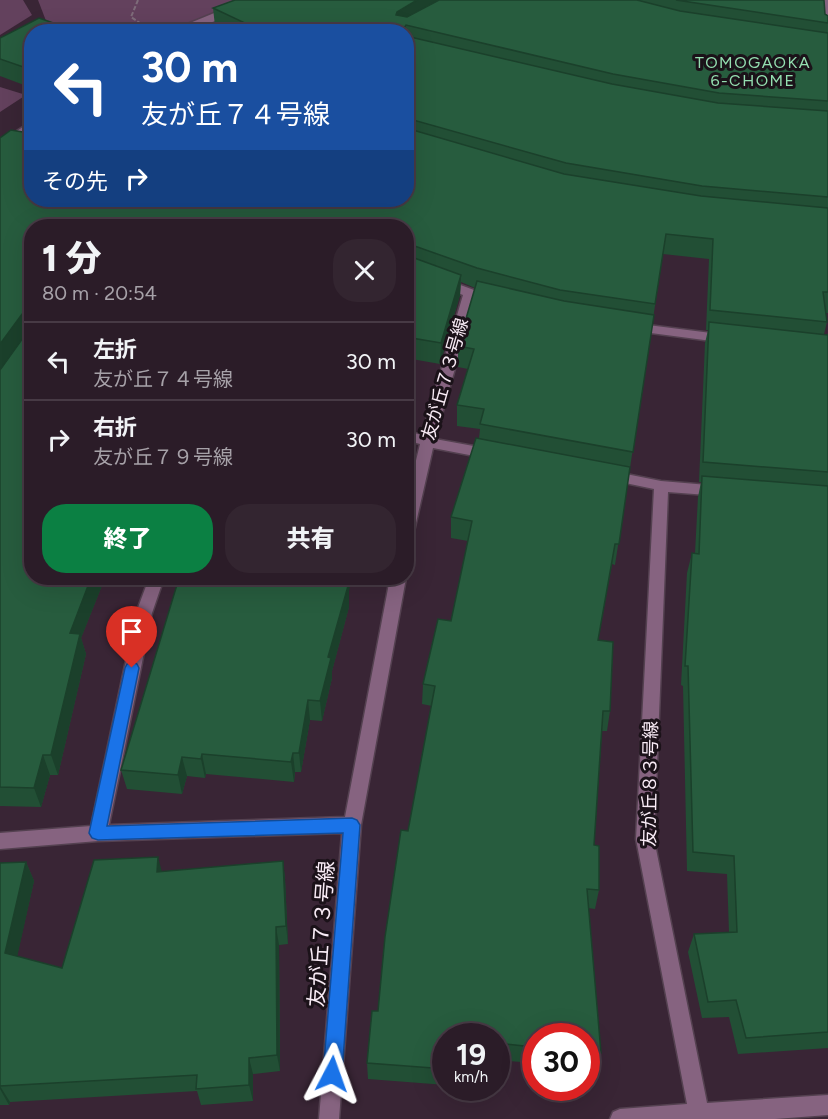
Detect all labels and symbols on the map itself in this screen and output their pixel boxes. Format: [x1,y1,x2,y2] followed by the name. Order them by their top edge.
[695,53,811,90] district label: TOMOGAOKA 6-CHOME
[417,315,473,443] street label: 友が丘７３号線
[106,606,157,668] pin
[638,721,662,847] street label: 友が丘８３号線
[303,860,339,1008] street label: 友が丘７３号線
[522,1023,600,1101] speed limit sign: 30
[300,1042,364,1106] position arrow

